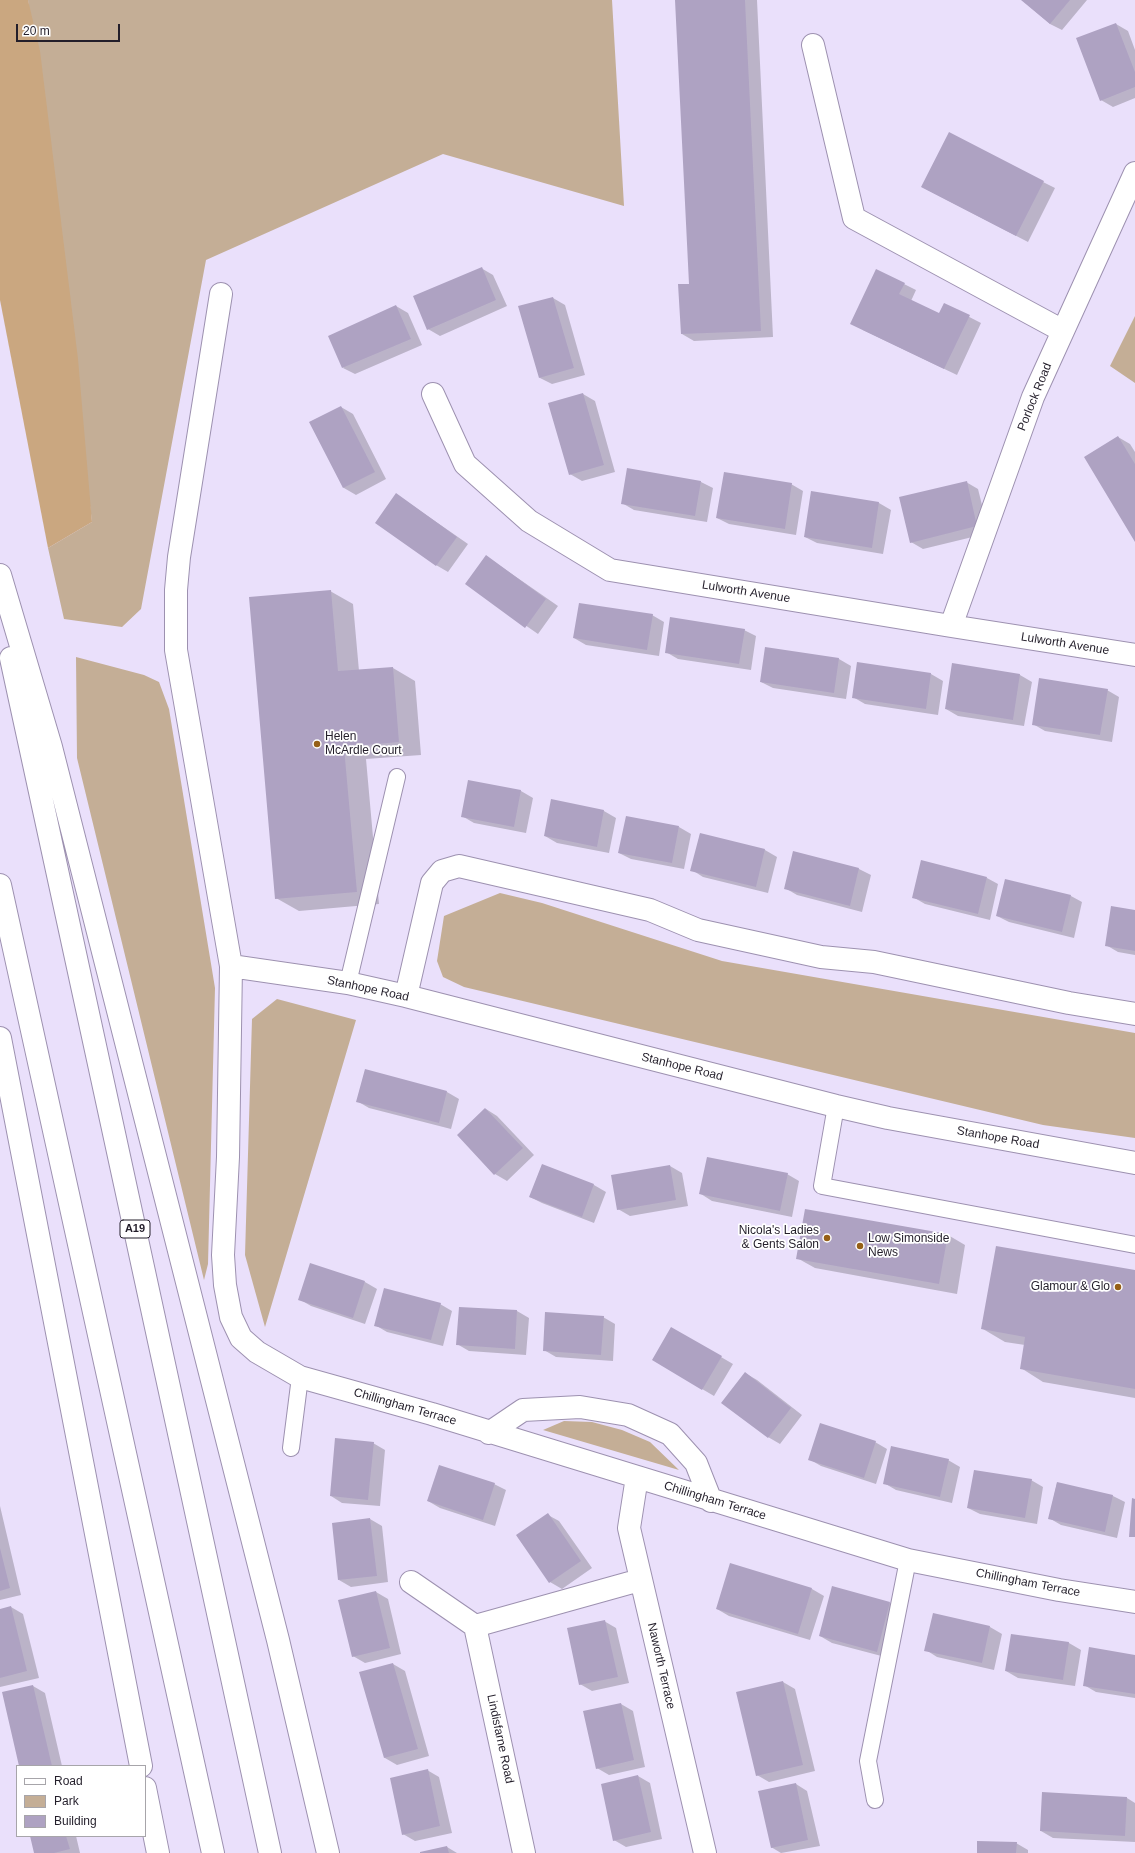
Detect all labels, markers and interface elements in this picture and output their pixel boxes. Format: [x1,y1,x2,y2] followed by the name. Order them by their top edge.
[18,16,122,42] scale bar
[23,24,50,38] text: 20 m
[1015,361,1055,433] street label: Porlock Road
[701,578,791,606] street label: Lulworth Avenue
[1020,630,1110,658] street label: Lulworth Avenue
[325,730,402,758] place label: Helen McArdle Court
[312,739,322,749] marker: Helen McArdle Court
[326,973,410,1005] street label: Stanhope Road
[640,1050,724,1084] street label: Stanhope Road
[956,1124,1040,1152] street label: Stanhope Road
[120,1220,150,1238] road number: A19
[739,1224,819,1252] place label: Nicola's Ladies & Gents Salon
[868,1232,949,1260] place label: Low Simonside News
[822,1233,832,1243] marker: Nicola's Ladies & Gents Salon
[855,1241,865,1251] marker: Low Simonside News
[1031,1280,1110,1294] place label: Glamour & Glo
[1113,1282,1123,1292] marker: Glamour & Glo
[352,1385,458,1429] street label: Chillingham Terrace
[662,1479,768,1523] street label: Chillingham Terrace
[975,1566,1081,1600] street label: Chillingham Terrace
[644,1621,678,1711] street label: Naworth Terrace
[484,1693,516,1785] street label: Lindisfarne Road
[16,1765,146,1837] legend
[54,1774,83,1788] text: Road
[54,1794,79,1808] text: Park
[54,1814,97,1828] text: Building

